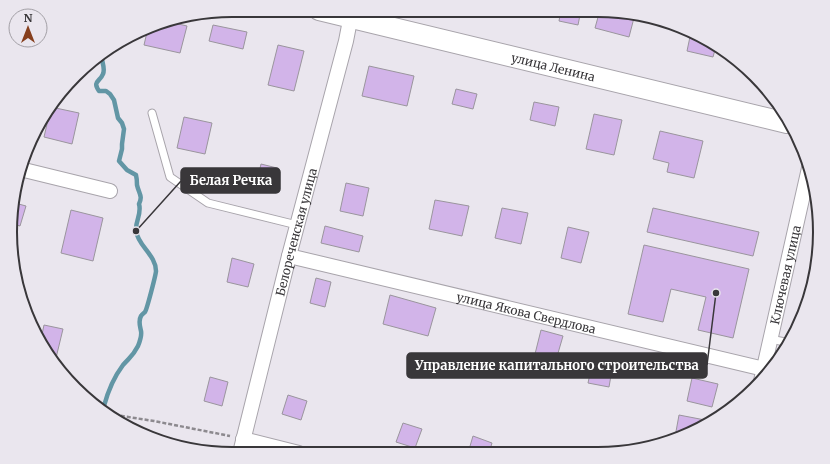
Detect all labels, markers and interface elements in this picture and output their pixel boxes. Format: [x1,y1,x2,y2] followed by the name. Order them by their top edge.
[8,8,48,48] north arrow
[24,11,33,25] text: N
[510,49,597,84] street label: улица Ленина
[272,166,320,298] street label: Белореченская улица
[181,168,280,193] callout: Белая Речка
[190,172,272,189] text: Белая Речка
[767,223,804,326] street label: Ключевая улица
[455,289,598,336] street label: улица Якова Свердлова
[407,353,707,378] callout: Управление капитального строительства
[414,357,699,374] text: Управление капитального строительства

